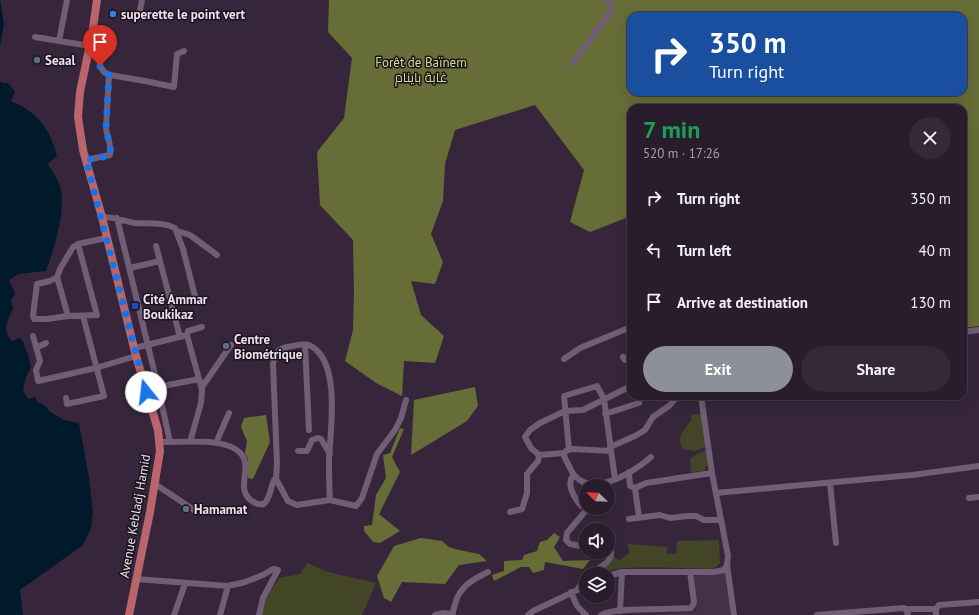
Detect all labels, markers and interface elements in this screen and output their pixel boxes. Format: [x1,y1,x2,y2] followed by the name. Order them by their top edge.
[121,6,246,23] place label: superette le point vert
[108,9,118,19] marker: superette le point vert
[709,24,786,61] text: 350 m
[83,25,117,66] pin
[643,28,695,80] icon: right
[89,31,111,53] icon: arrive
[45,52,75,69] place label: Seaal
[375,54,467,87] park label: Forêt de Baïnem غابة باينام
[32,55,42,65] marker: Seaal
[709,60,784,83] text: Turn right
[643,114,700,145] text: 7 min
[909,117,951,159] button: close
[643,145,720,162] text: 520 m · 17:26
[643,187,665,209] icon: right
[677,189,740,208] text: Turn right
[910,189,951,208] text: 350 m
[643,239,665,261] icon: left
[677,241,731,260] text: Turn left
[918,241,951,260] text: 40 m
[143,291,208,323] place label: Cité Ammar Boukikaz
[643,291,665,313] icon: arrive
[677,293,808,312] text: Arrive at destination
[910,293,951,312] text: 130 m
[130,301,140,311] marker: Cité Ammar Boukikaz
[234,331,303,363] place label: Centre Biométrique
[221,341,231,351] marker: Centre Biométrique
[643,346,793,392] button: Exit
[801,346,951,392] button: Share
[125,371,167,413] position arrow
[116,453,154,579] street label: Avenue Kebladj Hamid
[579,479,615,515] north arrow
[579,479,615,603] map controls
[194,501,248,518] place label: Hamamat
[181,504,191,514] marker: Hamamat
[579,523,615,559] button: sound
[579,567,615,603] button: layers

